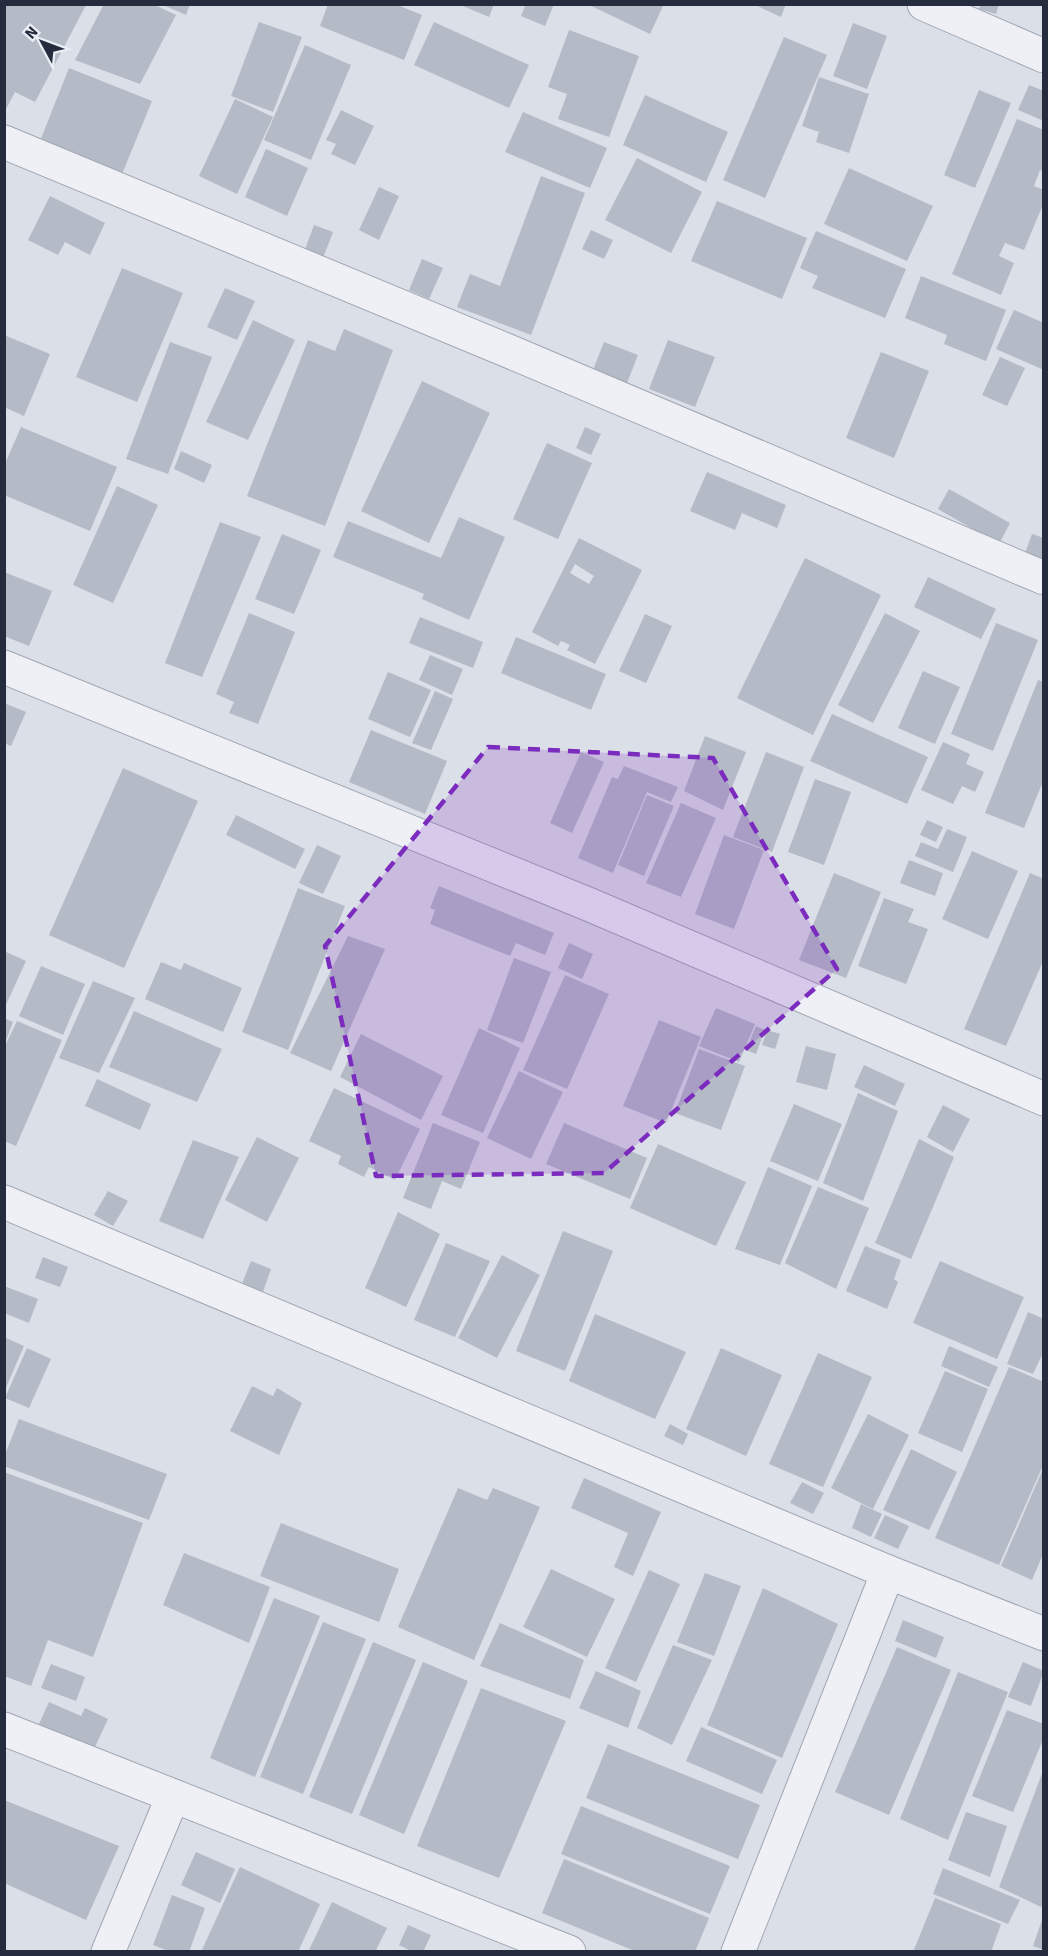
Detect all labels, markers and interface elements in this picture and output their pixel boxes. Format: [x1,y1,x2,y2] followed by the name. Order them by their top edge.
[12,12,72,72] north arrow
[20,22,43,44] text: N

